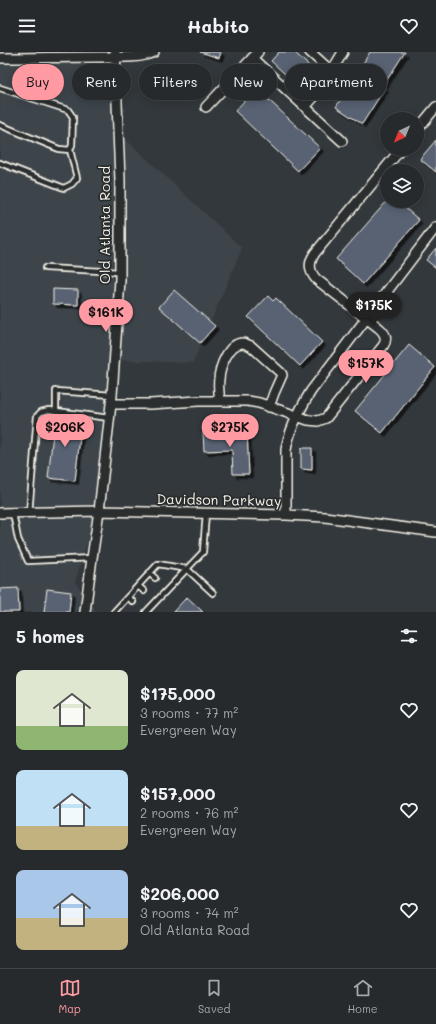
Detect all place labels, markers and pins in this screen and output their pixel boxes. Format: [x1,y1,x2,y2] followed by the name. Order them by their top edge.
[346,292,402,326] pin: $175K
[78,299,134,333] pin: $161K
[338,350,394,384] pin: $157K
[37,414,93,448] pin: $206K
[202,414,258,448] pin: $275K

